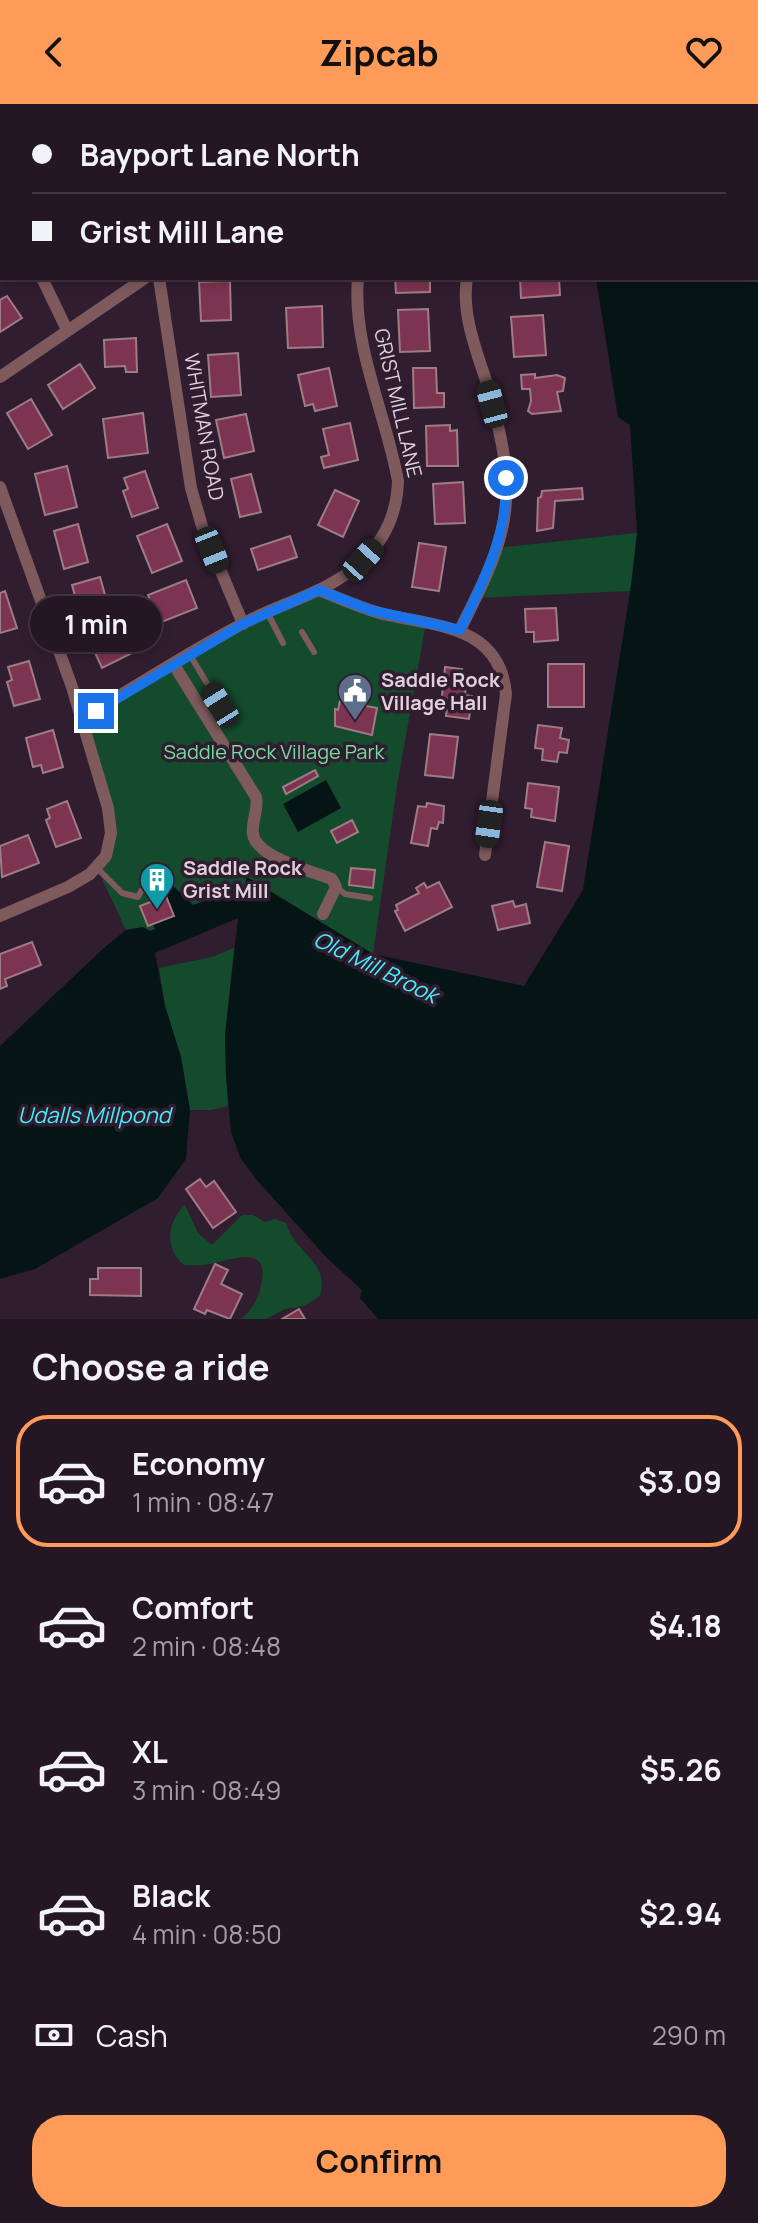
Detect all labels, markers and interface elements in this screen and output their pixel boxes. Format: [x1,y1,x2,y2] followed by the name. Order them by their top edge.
[319,28,439,77] text: Zipcab
[32,30,76,74] icon: back
[682,30,726,74] icon: heart
[80,134,360,175] text: Bayport Lane North
[80,211,284,252] text: Grist Mill Lane
[368,326,429,480] street label: GRIST MILL LANE
[178,351,231,503] street label: WHITMAN ROAD
[474,378,510,430] car
[488,460,524,496] route start
[192,523,232,577] car
[338,534,388,586] car
[30,595,162,651] callout: 1 min
[64,606,128,642] text: 1 min
[381,666,501,716] place label: Saddle Rock Village Hall
[336,672,374,722] public building icon: Saddle Rock Village Hall
[197,678,243,732] car
[78,693,114,729] route end
[163,738,386,765] park label: Saddle Rock Village Park
[474,799,504,849] car
[183,854,303,904] place label: Saddle Rock Grist Mill
[138,861,176,911] building icon: Saddle Rock Grist Mill
[309,924,446,1011] water label: Old Mill Brook
[18,1100,173,1130] water label: Udalls Millpond
[32,1342,270,1391] text: Choose a ride
[132,1443,265,1484] text: Economy
[36,1445,108,1517] icon: car
[638,1461,722,1502] text: $3.09
[132,1484,274,1520] text: 1 min · 08:47
[132,1587,254,1628] text: Comfort
[36,1589,108,1661] icon: car
[648,1605,722,1646] text: $4.18
[132,1628,281,1664] text: 2 min · 08:48
[132,1731,168,1772] text: XL
[36,1733,108,1805] icon: car
[640,1749,722,1790] text: $5.26
[132,1772,281,1808] text: 3 min · 08:49
[132,1875,210,1916] text: Black
[36,1877,108,1949] icon: car
[639,1893,722,1934] text: $2.94
[132,1916,282,1952] text: 4 min · 08:50
[32,2013,76,2057] icon: cash
[96,2015,168,2056] text: Cash
[652,2017,726,2053] text: 290 m
[32,2115,726,2207] button: Confirm

